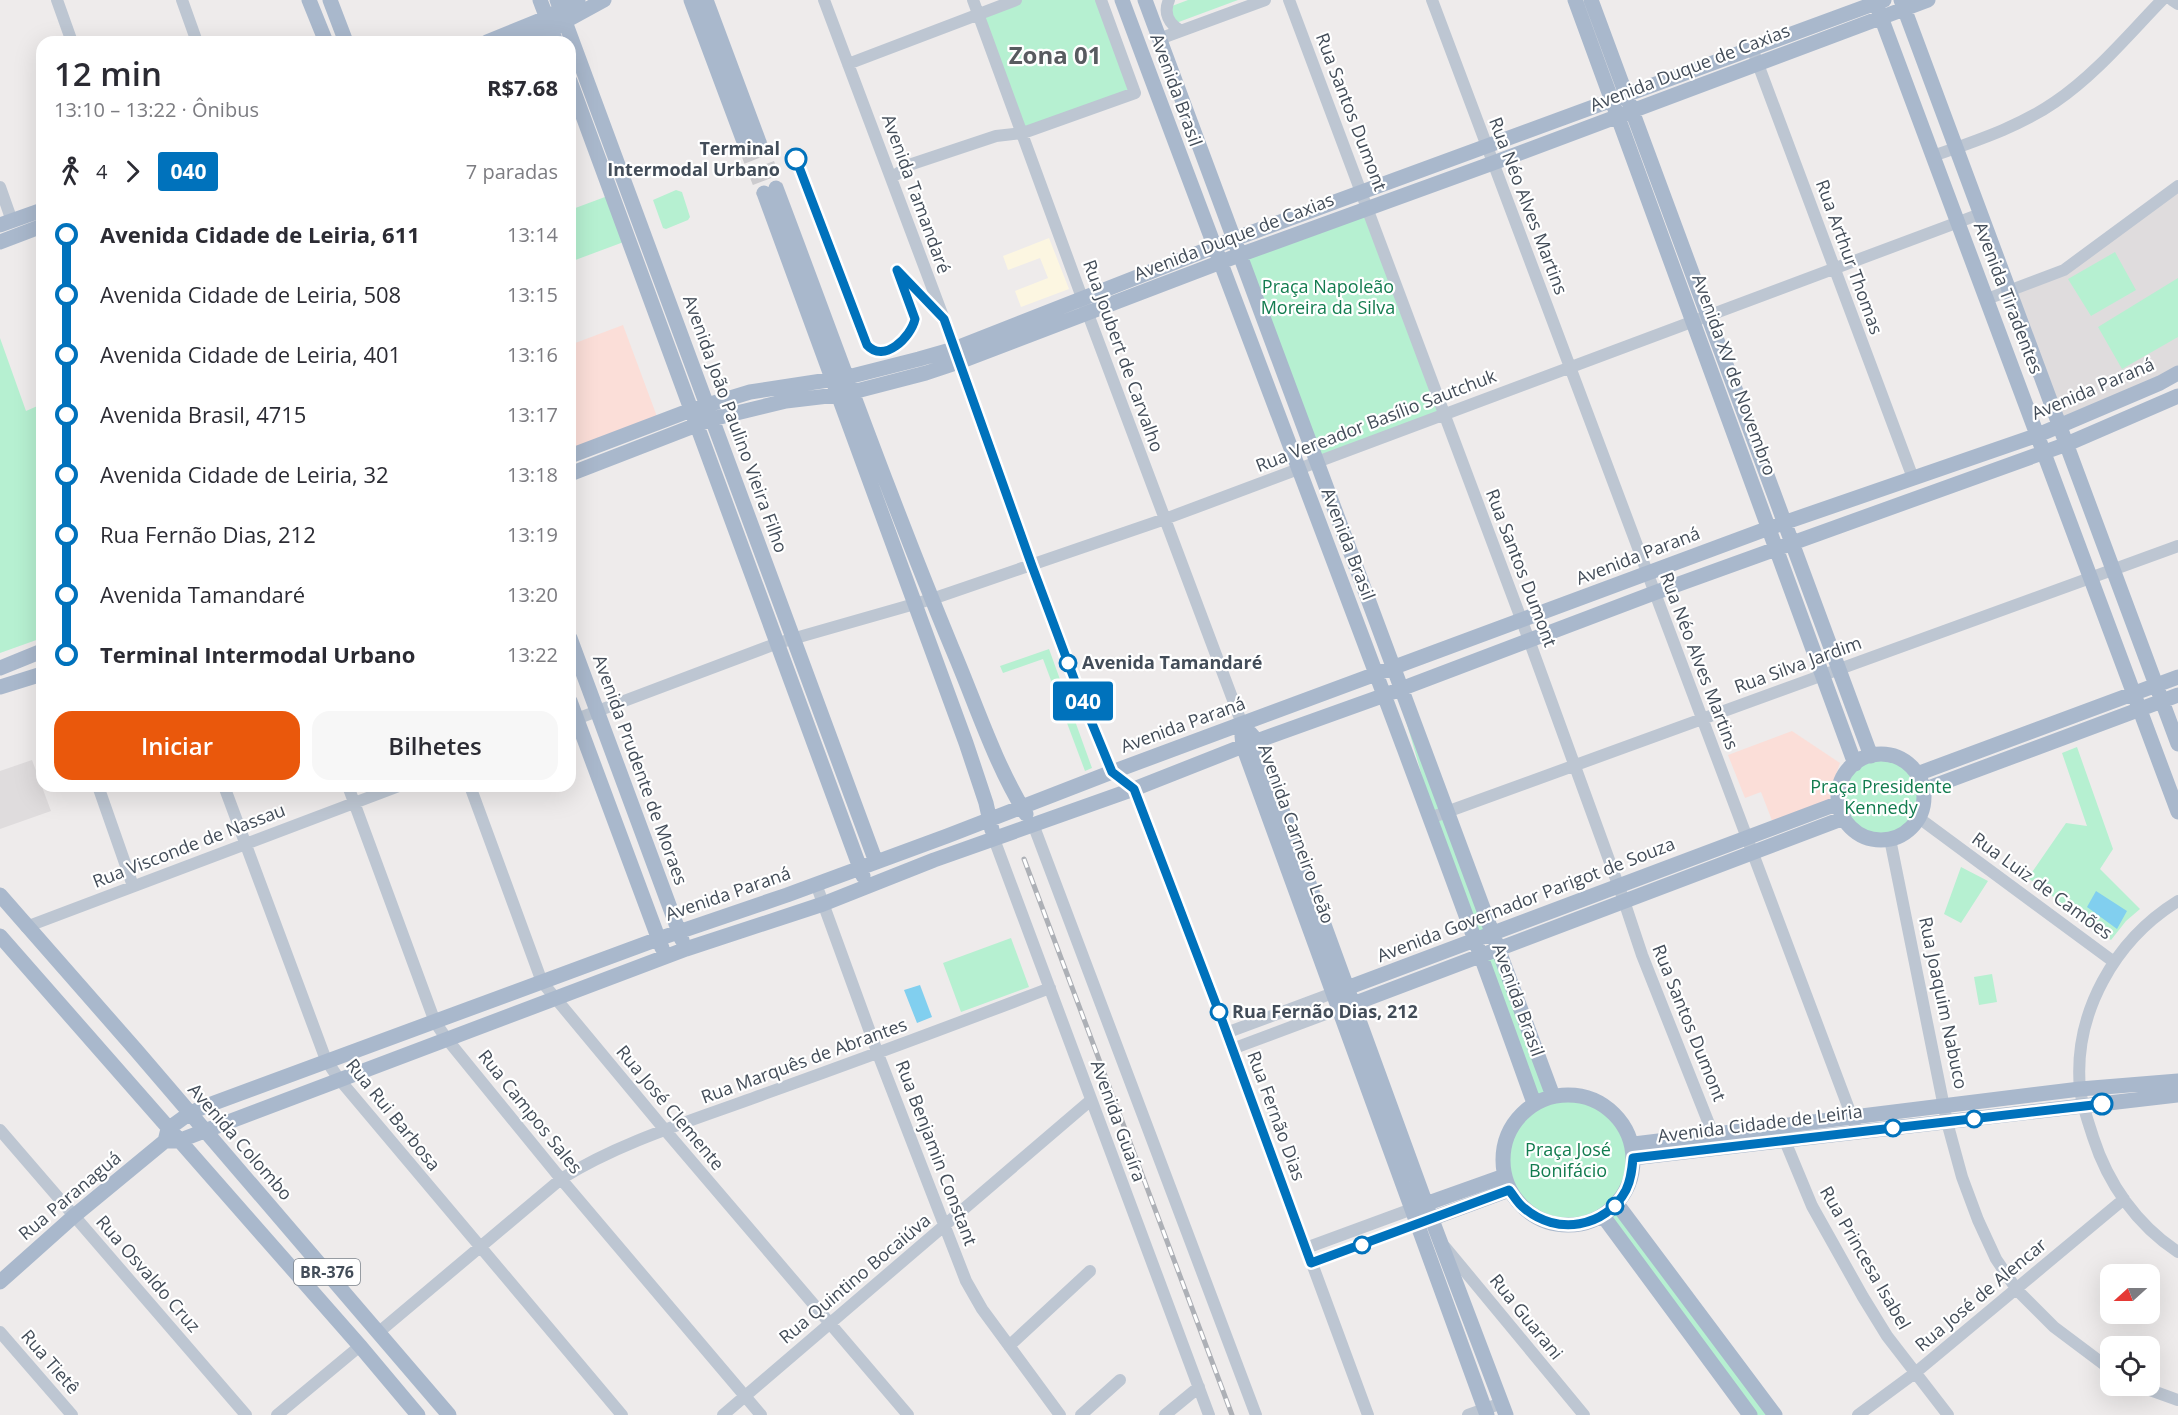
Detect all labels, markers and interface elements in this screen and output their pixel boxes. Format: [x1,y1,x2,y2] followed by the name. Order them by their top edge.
[1586,18,1793,116] street label: Avenida Duque de Caxias
[1311,29,1393,194] street label: Rua Santos Dumont
[1145,30,1208,149] street label: Avenida Brasil
[1009,38,1101,71] district label: Zona 01
[54,51,162,96] text: 12 min
[487,72,558,102] text: R$7.68
[54,96,259,123] text: 13:10 – 13:22 · Ônibus
[877,111,957,277] street label: Avenida Tamandaré
[1484,113,1574,298] street label: Rua Néo Alves Martins
[607,136,780,181] place label: Terminal Intermodal Urbano
[785,148,807,170] marker: Terminal Intermodal Urbano
[54,155,87,188] icon: walk
[116,155,149,188] icon: forward
[170,157,206,185] text: 040
[96,158,107,185] text: 4
[466,158,558,185] text: 7 paradas
[1811,176,1889,337] street label: Rua Arthur Thomas
[1130,187,1337,285] street label: Avenida Duque de Caxias
[1969,218,2049,377] street label: Avenida Tiradentes
[100,219,420,249] text: Avenida Cidade de Leiria, 611
[507,221,558,248] text: 13:14
[1078,256,1170,455] street label: Rua Joubert de Carvalho
[1687,271,1783,479] street label: Avenida XV de Novembro
[1261,274,1395,319] park label: Praça Napoleão Moreira da Silva
[100,279,401,309] text: Avenida Cidade de Leiria, 508
[507,281,558,308] text: 13:15
[678,291,794,556] street label: Avenida João Paulino Vieira Filho
[100,339,401,369] text: Avenida Cidade de Leiria, 401
[507,341,558,368] text: 13:16
[2028,351,2158,425] street label: Avenida Paraná
[1252,363,1500,477] street label: Rua Vereador Basílio Sautchuk
[100,399,306,429] text: Avenida Brasil, 4715
[507,401,558,428] text: 13:17
[100,459,389,489] text: Avenida Cidade de Leiria, 32
[507,461,558,488] text: 13:18
[1317,484,1381,603] street label: Avenida Brasil
[1481,485,1563,650] street label: Rua Santos Dumont
[100,519,316,549] text: Rua Fernão Dias, 212
[1572,520,1703,590] street label: Avenida Paraná
[507,521,558,548] text: 13:19
[1655,568,1745,753] street label: Rua Néo Alves Martins
[100,579,305,609] text: Avenida Tamandaré
[507,581,558,608] text: 13:20
[1731,630,1865,698] street label: Rua Silva Jardim
[100,639,415,669] text: Terminal Intermodal Urbano
[507,641,558,668] text: 13:22
[1082,650,1262,674] place label: Avenida Tamandaré
[588,651,694,888] street label: Avenida Prudente de Moraes
[1059,654,1077,672] marker: Avenida Tamandaré
[1048,682,1118,720] line badge: 040
[1065,687,1101,715] text: 040
[1117,690,1248,758] street label: Avenida Paraná
[54,711,300,780] button: Iniciar
[312,711,558,780] button: Bilhetes
[1253,741,1341,927] street label: Avenida Carneiro Leão
[1810,774,1952,819] park label: Praça Presidente Kennedy
[89,797,288,893] street label: Rua Visconde de Nassau
[1967,826,2118,944] street label: Rua Luiz de Camões
[1373,831,1678,967] street label: Avenida Governador Parigot de Souza
[662,860,794,926] street label: Avenida Paraná
[1914,914,1974,1091] street label: Rua Joaquim Nabuco
[1487,940,1550,1059] street label: Avenida Brasil
[1647,941,1732,1105] street label: Rua Santos Dumont
[1232,999,1418,1023] place label: Rua Fernão Dias, 212
[1210,1003,1228,1021] marker: Rua Fernão Dias, 212
[697,1012,910,1109] street label: Rua Marquês de Abrantes
[611,1040,730,1175] street label: Rua José Clemente
[473,1044,588,1178] street label: Rua Campos Sales
[1242,1048,1312,1184] street label: Rua Fernão Dias
[341,1053,446,1175] street label: Rua Rui Barbosa
[890,1057,983,1249] street label: Rua Benjamin Constant
[1086,1057,1152,1185] street label: Avenida Guaíra
[183,1078,298,1205] street label: Avenida Colombo
[2091,1093,2113,1115] unlabelled marker
[1656,1099,1864,1147] street label: Avenida Cidade de Leiria
[1965,1110,1983,1128] unlabelled marker
[1884,1119,1902,1137] unlabelled marker
[1525,1137,1611,1182] park label: Praça José Bonifácio
[13,1145,126,1245] street label: Rua Paranaguá
[1815,1181,1917,1334] street label: Rua Princesa Isabel
[1606,1197,1624,1215] unlabelled marker
[774,1208,935,1349] street label: Rua Quintino Bocaiúva
[91,1210,206,1337] street label: Rua Osvaldo Cruz
[1910,1232,2052,1356] street label: Rua José de Alencar
[1353,1236,1371,1254] unlabelled marker
[294,1259,360,1285] road number: BR-376
[2100,1264,2160,1324] north arrow
[2100,1264,2160,1396] map controls
[1485,1268,1569,1364] street label: Rua Guarani
[16,1324,85,1399] street label: Rua Tietê
[2100,1336,2160,1396] button: locate

